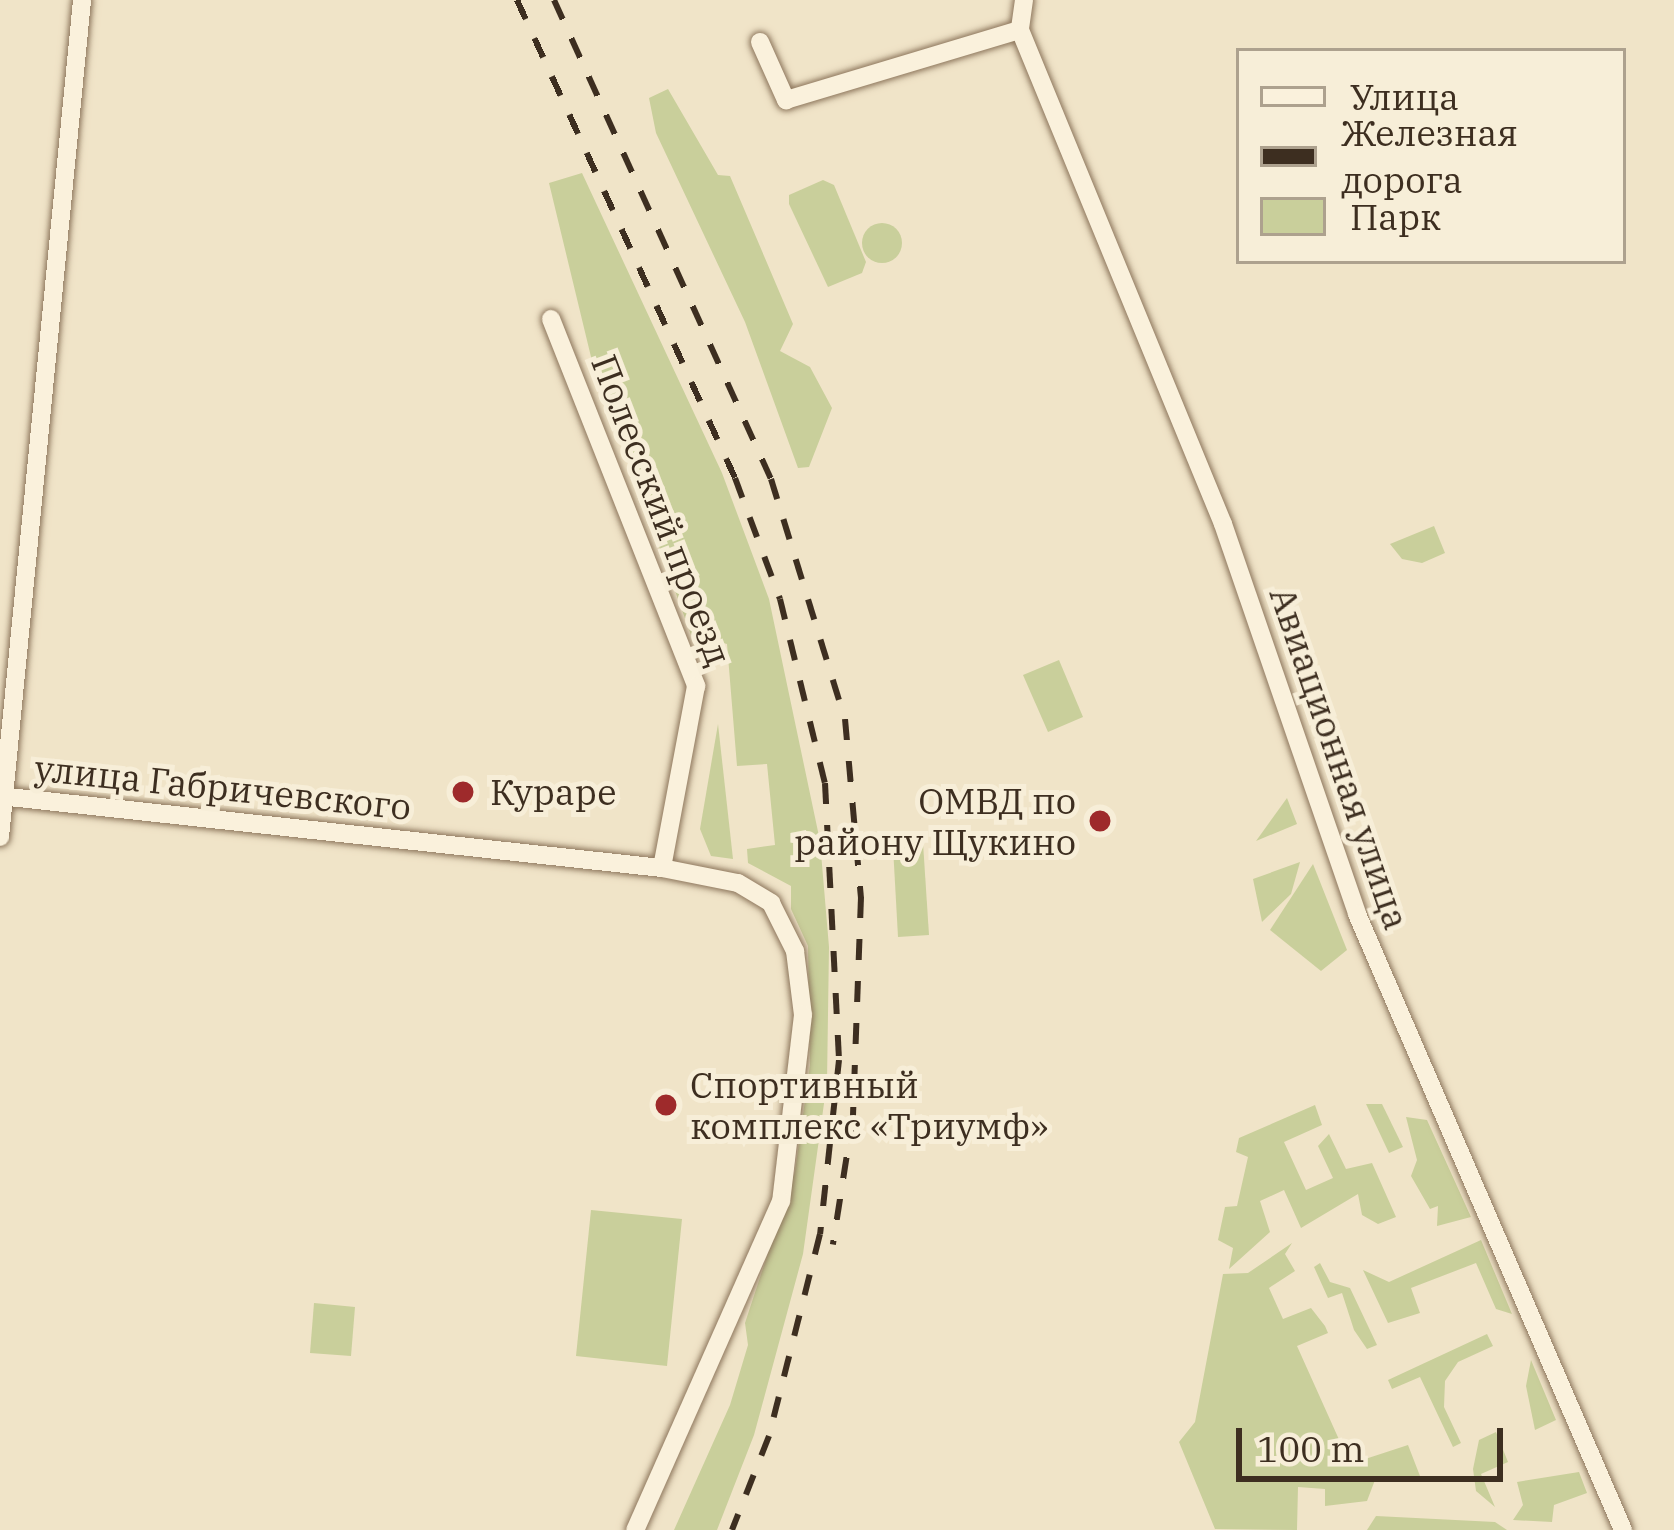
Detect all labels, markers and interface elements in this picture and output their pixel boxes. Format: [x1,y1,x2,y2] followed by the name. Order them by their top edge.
[1236,48,1626,264] legend
[1350,73,1459,120] text: Улица
[1341,109,1518,203] text: Железная дорога
[1350,193,1441,240] text: Парк
[583,349,741,671] street label: Полесский проезд
[1261,581,1419,935] street label: Авиационная улица
[33,746,413,828] street label: улица Габричевского
[490,770,616,814] place label: Кураре
[447,776,479,808] marker: Кураре
[794,778,1076,863] place label: ОМВД по району Щукино
[1087,808,1113,834] marker: ОМВД по району Щукино
[690,1062,1048,1147] place label: Спортивный комплекс «Триумф»
[653,1092,679,1118] marker: Спортивный комплекс «Триумф»
[1242,1404,1509,1478] scale bar
[1257,1425,1364,1472] text: 100 m

